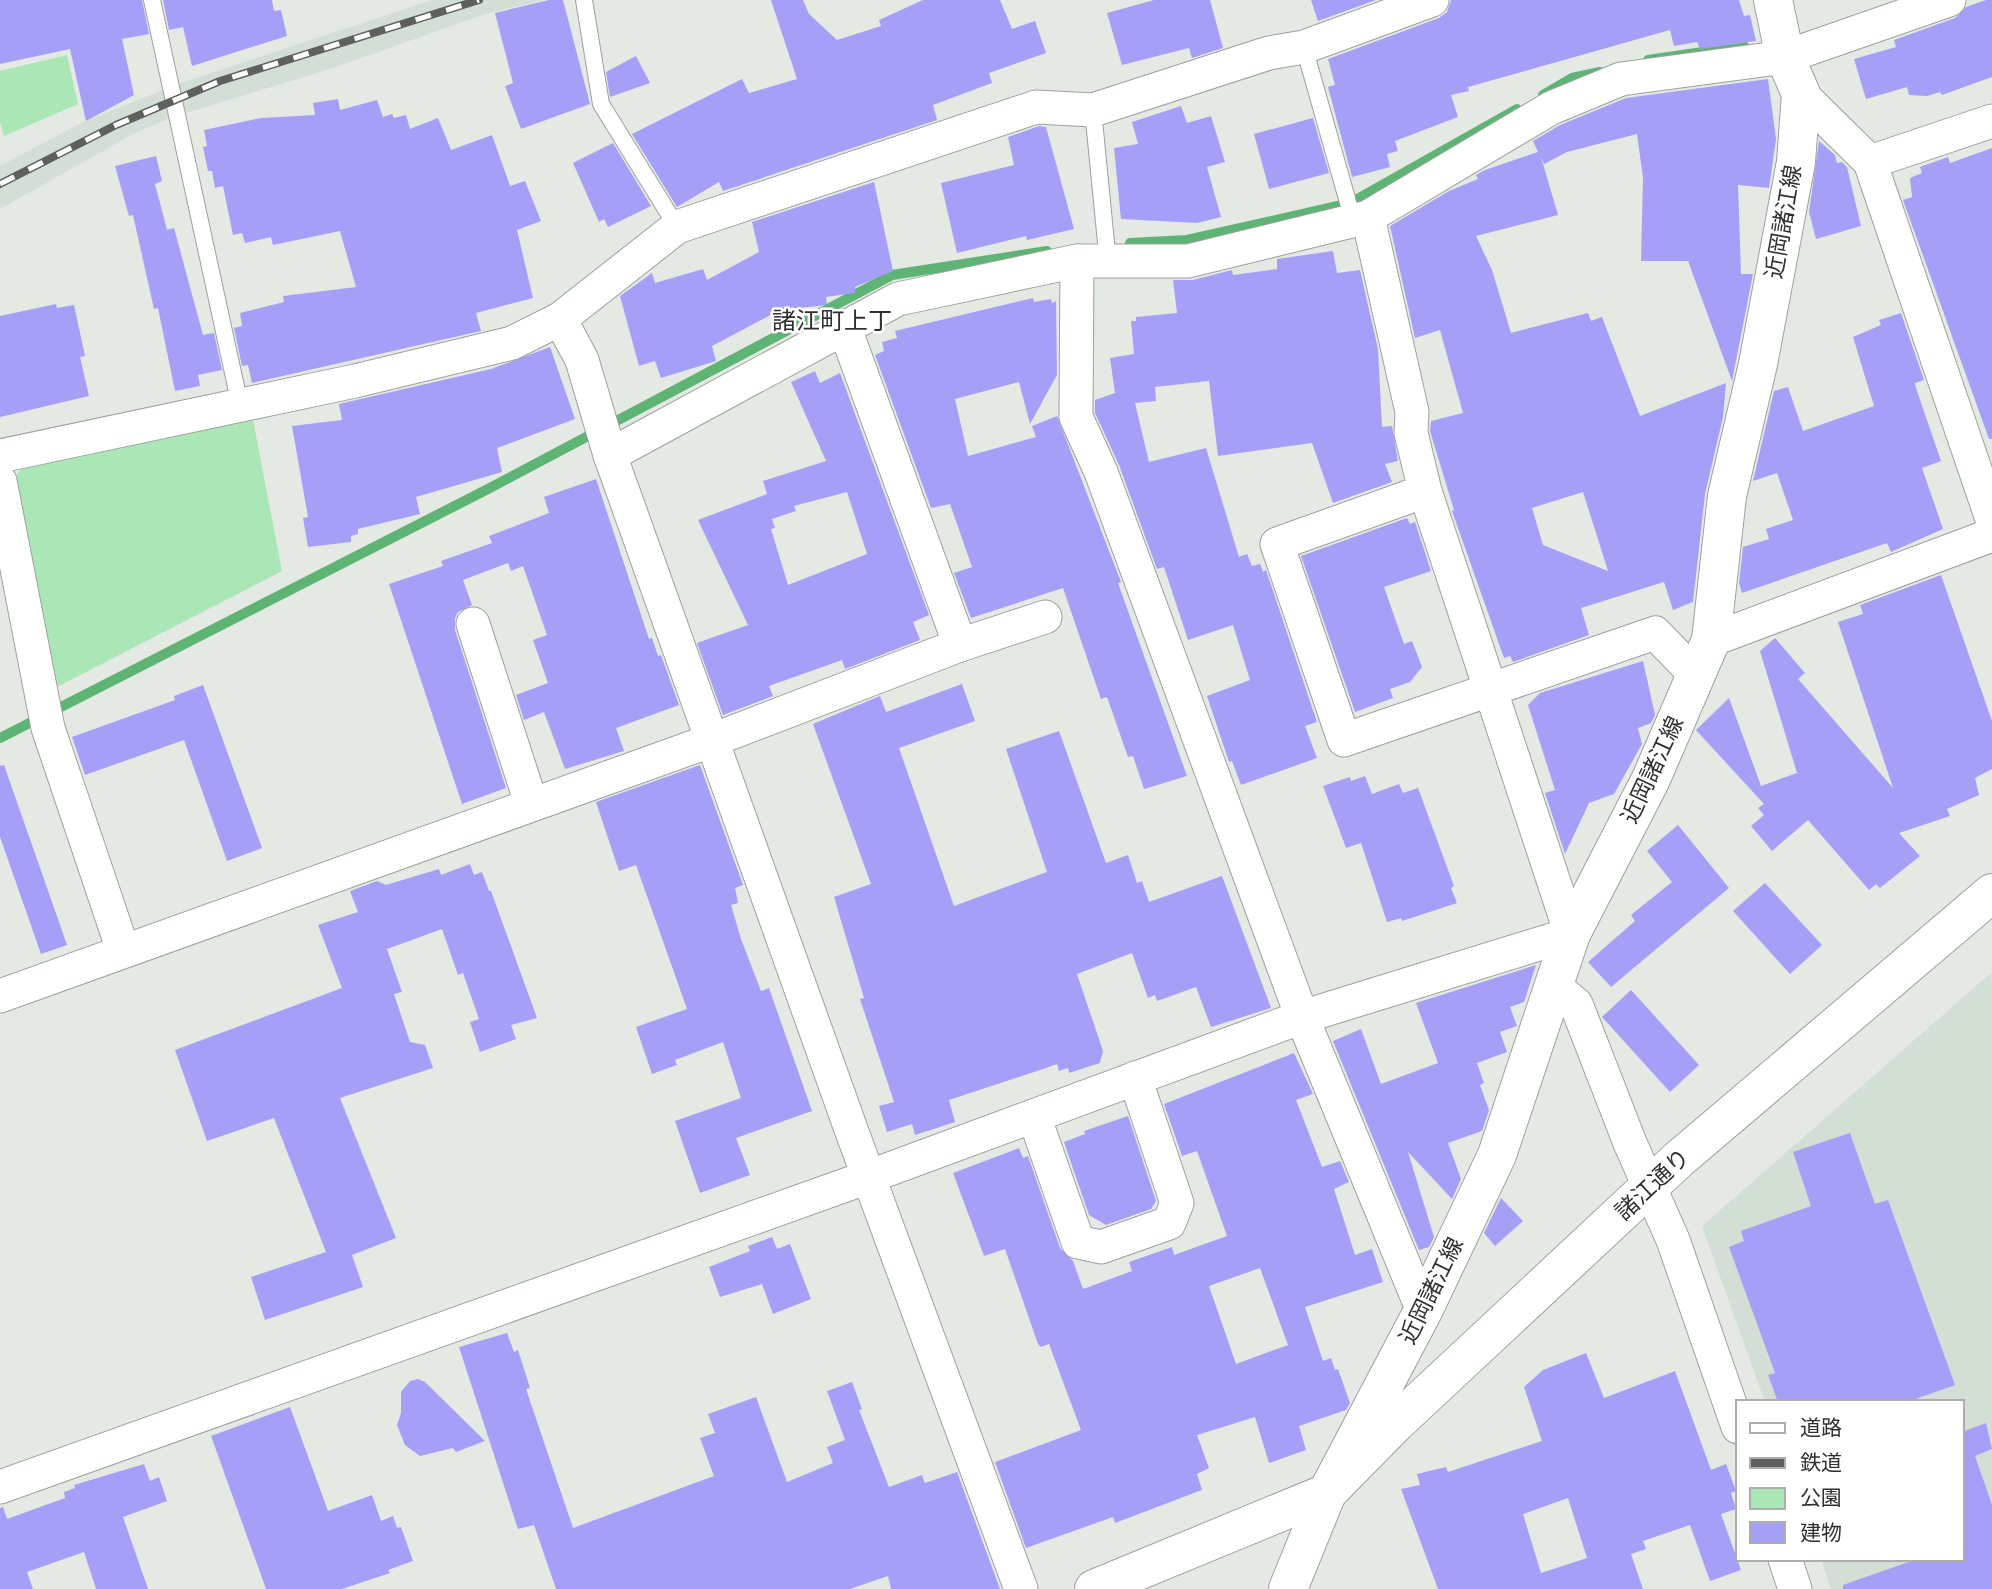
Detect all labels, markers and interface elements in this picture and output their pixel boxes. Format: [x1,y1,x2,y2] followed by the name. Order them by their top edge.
[1760,163,1808,281] street label: 近岡諸江線
[772,307,892,336] district label: 諸江町上丁
[1616,712,1690,828] street label: 近岡諸江線
[1610,1143,1696,1227] street label: 諸江通り
[1394,1233,1470,1349] street label: 近岡諸江線
[1736,1400,1964,1561] legend
[1800,1416,1842,1441] text: 道路
[1800,1451,1842,1476] text: 鉄道
[1800,1486,1842,1511] text: 公園
[1800,1521,1842,1546] text: 建物

